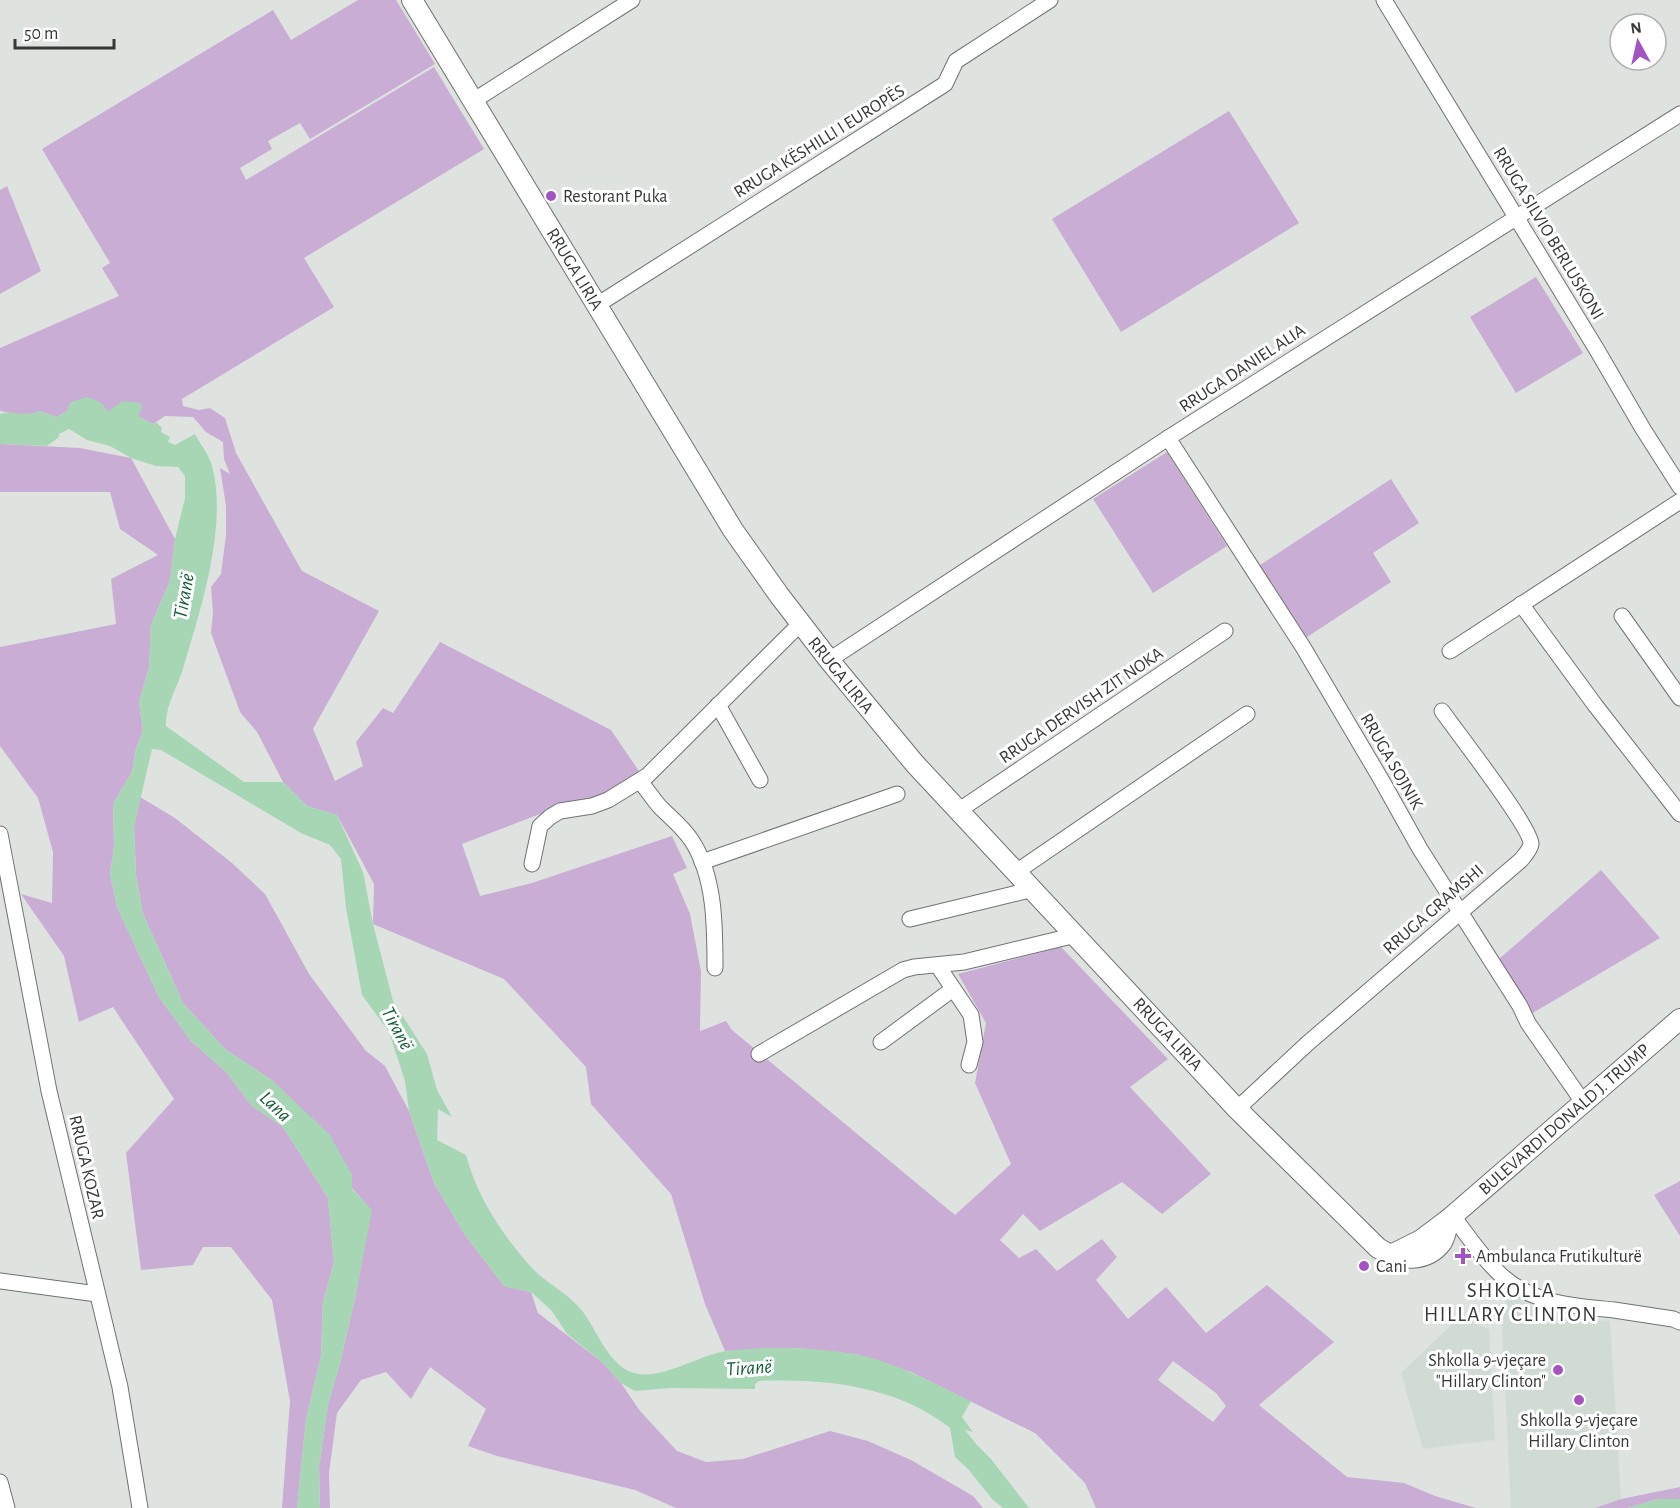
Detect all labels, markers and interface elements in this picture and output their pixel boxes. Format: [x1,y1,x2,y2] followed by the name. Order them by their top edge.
[15,12,114,50] scale bar
[1608,12,1668,72] north arrow
[1629,19,1643,37] text: N
[24,25,58,43] text: 50 m
[730,80,908,202] street label: RRUGA KËSHILLI I EUROPËS
[1490,144,1607,323] street label: RRUGA SILVIO BERLUSKONI
[563,188,668,206] place label: Restorant Puka
[544,189,558,203] marker: Restorant Puka
[543,225,606,314] street label: RRUGA LIRIA
[1176,321,1309,416] street label: RRUGA DANIEL ALIA
[170,571,198,620] water label: Tiranë
[804,634,877,718] street label: RRUGA LIRIA
[996,644,1167,767] street label: RRUGA DERVISH ZIT NOKA
[1356,710,1426,813] street label: RRUGA SOJNIK
[1380,862,1487,958] street label: RRUGA GRAMSHI
[1129,995,1206,1075] street label: RRUGA LIRIA
[378,1004,417,1054] water label: Tiranë
[1476,1041,1654,1199] street label: BULEVARDI DONALD J. TRUMP
[256,1088,295,1126] water label: Lana
[65,1114,107,1221] street label: RRUGA KOZAR
[1454,1247,1472,1265] marker: Ambulanca Frutikulturë
[1476,1248,1642,1266] place label: Ambulanca Frutikulturë
[1376,1258,1407,1276] place label: Cani
[1357,1259,1371,1273] marker: Cani
[1424,1280,1598,1325] district label: SHKOLLA HILLARY CLINTON
[1428,1352,1546,1391] place label: Shkolla 9-vjeçare "Hillary Clinton"
[726,1356,773,1380] water label: Tiranë
[1551,1363,1565,1377] marker: Shkolla 9-vjeçare "Hillary Clinton"
[1572,1393,1586,1407] marker: Shkolla 9-vjeçare Hillary Clinton
[1520,1412,1638,1451] place label: Shkolla 9-vjeçare Hillary Clinton

